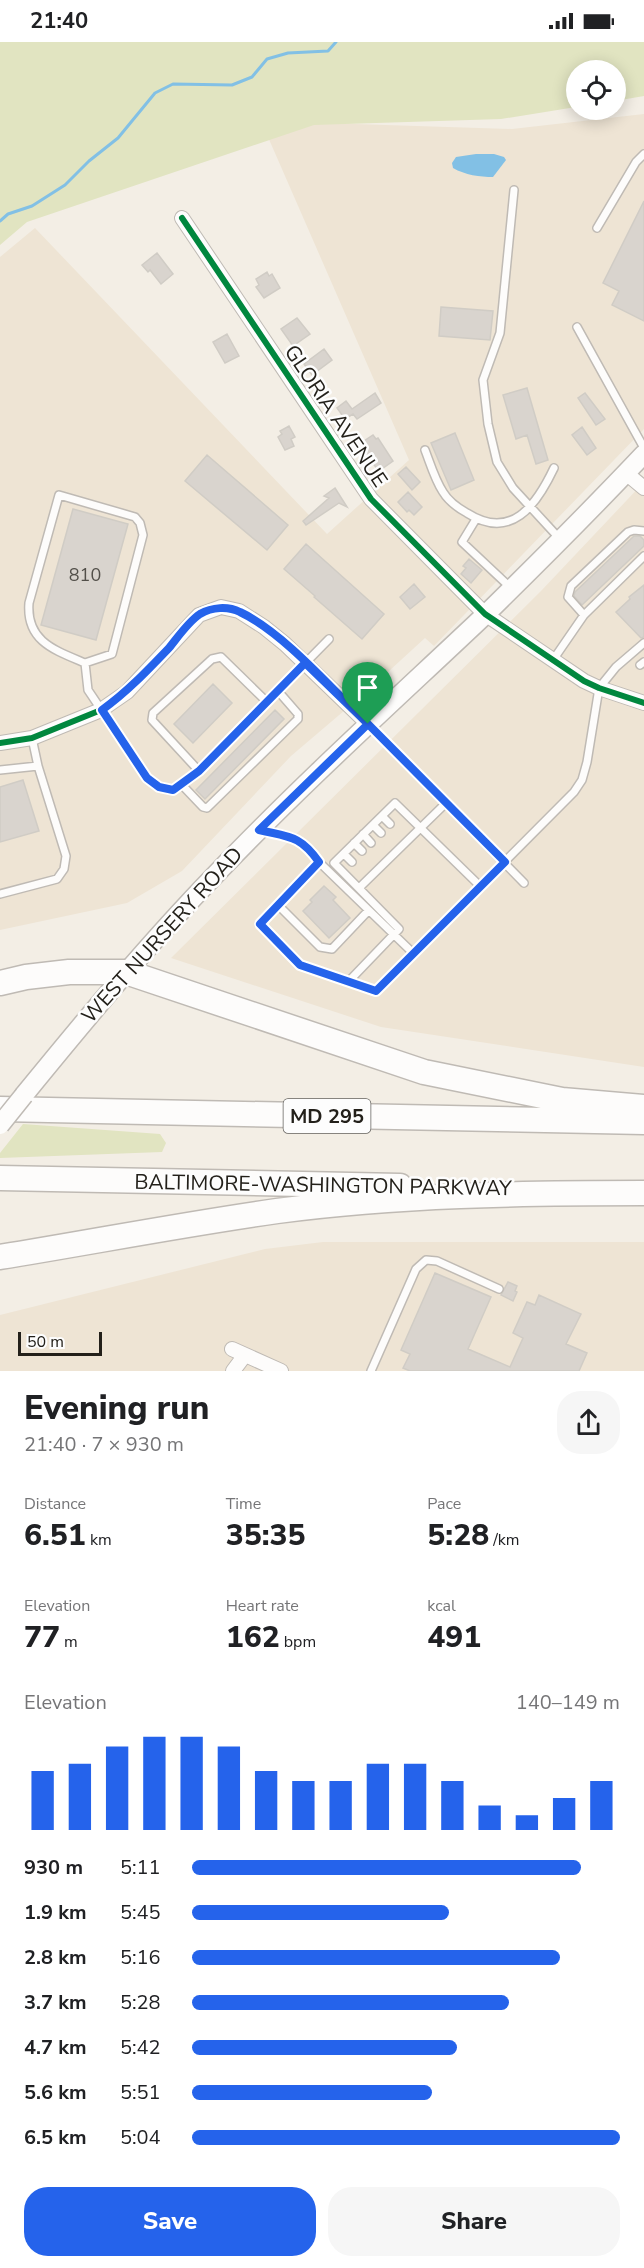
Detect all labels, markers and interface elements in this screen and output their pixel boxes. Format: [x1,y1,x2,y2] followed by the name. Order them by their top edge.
[30,6,88,36] text: 21:40
[566,60,626,120] map controls
[566,60,626,120] button: locate
[278,339,394,493] street label: GLORIA AVENUE
[69,563,101,587] house number: 810
[342,662,393,724] pin
[351,671,384,704] icon: arrive
[75,841,249,1029] street label: WEST NURSERY ROAD
[284,1099,370,1133] road number: MD 295
[134,1168,512,1202] street label: BALTIMORE-WASHINGTON PARKWAY
[18,1329,102,1356] scale bar
[27,1331,64,1353] text: 50 m
[24,1386,209,1431] text: Evening run
[557,1391,620,1454] button: share
[24,1431,184,1458] text: 21:40 · 7 × 930 m
[24,1493,86,1515] text: Distance
[226,1493,261,1515] text: Time
[427,1493,461,1515] text: Pace
[24,1515,86,1556] text: 6.51
[226,1515,305,1556] text: 35:35
[427,1515,489,1556] text: 5:28
[86,1529,112,1551] text: km
[489,1529,519,1551] text: /km
[24,1595,90,1617] text: Elevation
[226,1595,299,1617] text: Heart rate
[427,1595,456,1617] text: kcal
[24,1617,60,1658] text: 77
[226,1617,280,1658] text: 162
[427,1617,481,1658] text: 491
[60,1631,78,1653] text: m
[280,1631,316,1653] text: bpm
[24,1689,107,1716] text: Elevation
[516,1689,620,1716] text: 140–149 m
[24,1854,83,1881] text: 930 m
[120,1854,161,1881] text: 5:11
[24,1899,87,1926] text: 1.9 km
[120,1899,161,1926] text: 5:45
[24,1944,87,1971] text: 2.8 km
[120,1944,161,1971] text: 5:16
[24,1989,87,2016] text: 3.7 km
[120,1989,161,2016] text: 5:28
[24,2034,87,2061] text: 4.7 km
[120,2034,161,2061] text: 5:42
[24,2079,87,2106] text: 5.6 km
[120,2079,161,2106] text: 5:51
[24,2124,87,2151] text: 6.5 km
[120,2124,161,2151] text: 5:04
[24,2187,316,2256] button: Save
[328,2187,620,2256] button: Share

